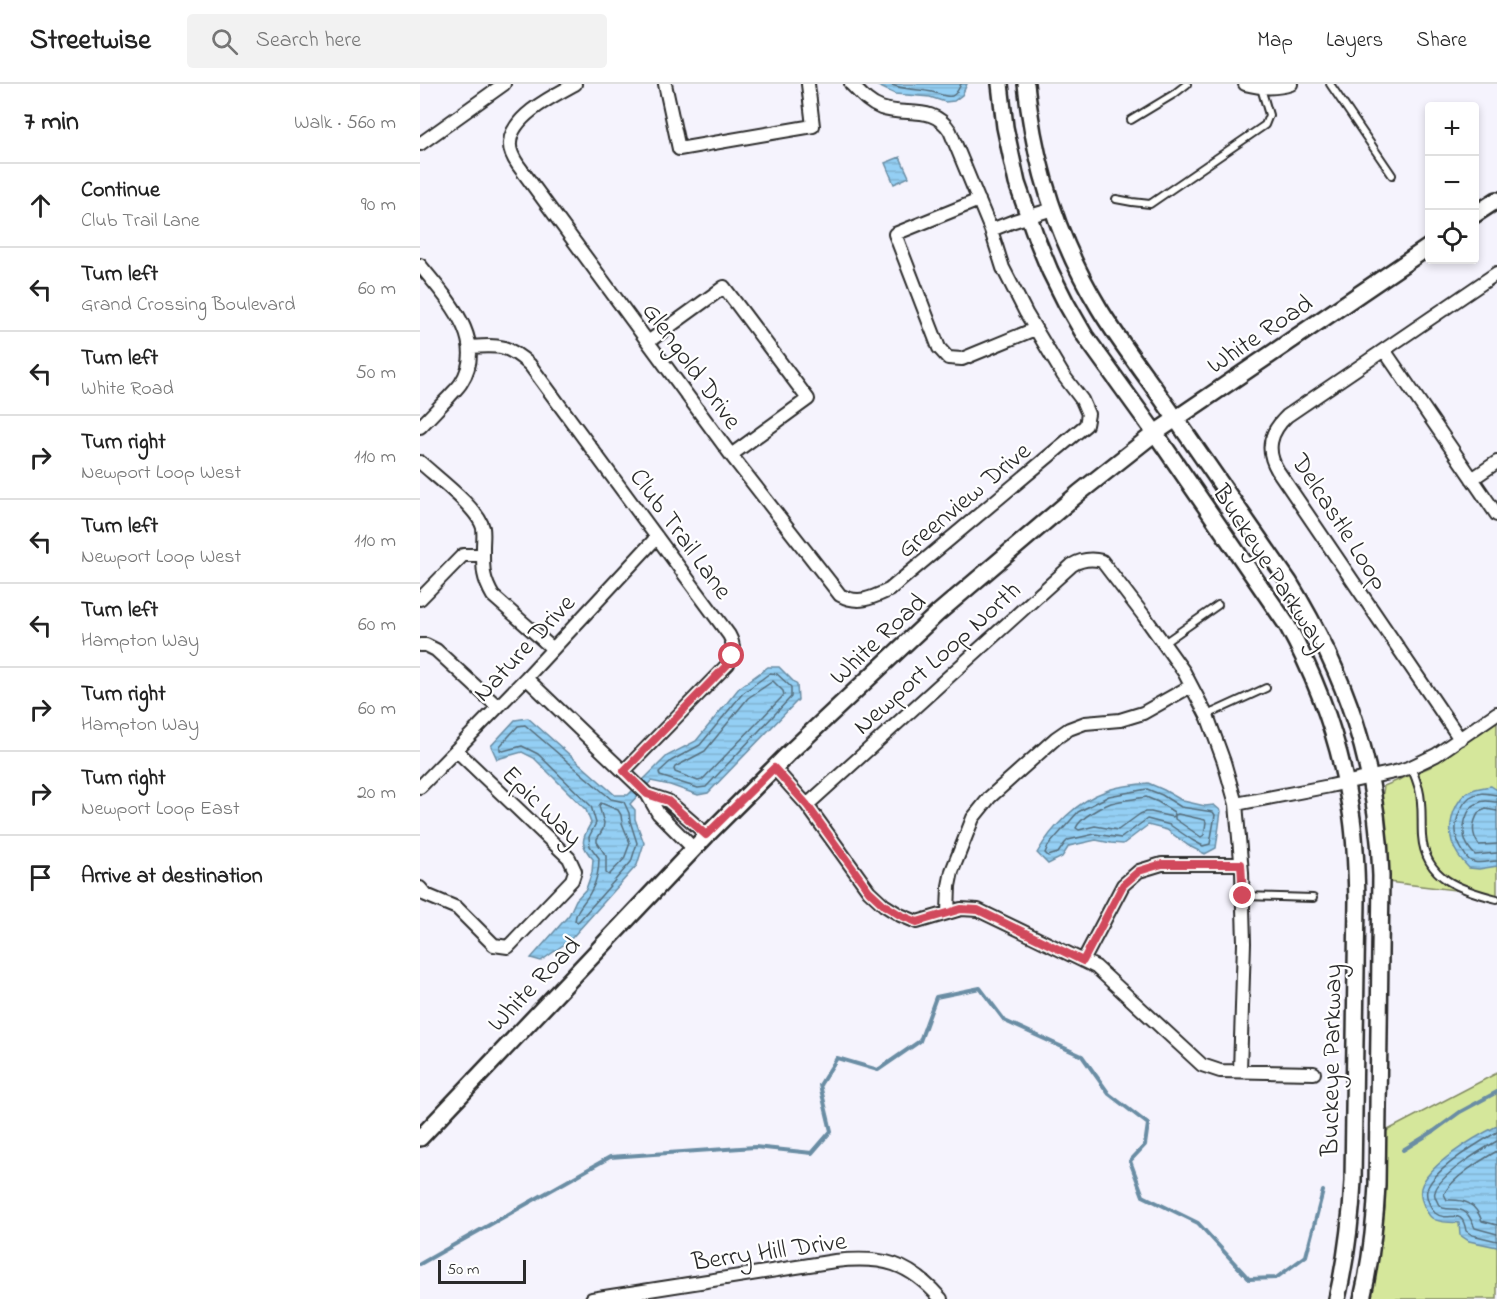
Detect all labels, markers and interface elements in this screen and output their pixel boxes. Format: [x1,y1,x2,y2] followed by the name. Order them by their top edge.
[187,14,607,68] search box
[30,21,151,62] text: Streetwise
[208,25,241,58] icon: search
[256,25,361,57] text: Search here
[1257,26,1293,56] text: Map
[1326,26,1383,56] text: Layers
[1416,26,1467,56] text: Share
[1425,102,1479,264] map controls
[1425,102,1479,156] button: +
[24,104,79,142] text: 7 min
[294,109,396,138] text: Walk · 560 m
[1425,156,1479,210] button: −
[81,175,160,207] text: Continue
[24,189,57,222] icon: ahead
[361,191,396,220] text: 90 m
[81,207,200,236] text: Club Trail Lane
[1425,210,1479,264] button: locate
[81,259,158,291] text: Turn left
[24,273,57,306] icon: left
[358,275,396,304] text: 60 m
[1200,286,1322,385] street label: White Road
[81,291,296,320] text: Grand Crossing Boulevard
[631,295,750,439] street label: Glengold Drive
[81,343,158,375] text: Turn left
[24,357,57,390] icon: left
[355,359,396,388] text: 50 m
[81,375,174,404] text: White Road
[81,427,166,459] text: Turn right
[890,434,1040,569] street label: Greenview Drive
[24,441,57,474] icon: right
[354,443,396,472] text: 110 m
[1280,446,1397,598] street label: Delcastle Loop
[81,459,241,488] text: Newport Loop West
[619,461,741,609] street label: Club Trail Lane
[1201,477,1338,660] street label: Buckeye Parkway
[81,511,158,543] text: Turn left
[24,525,57,558] icon: left
[354,527,396,556] text: 110 m
[81,543,241,572] text: Newport Loop West
[846,573,1031,745] street label: Newport Loop North
[822,585,936,695] street label: White Road
[465,586,586,712] street label: Nature Drive
[81,595,158,627] text: Turn left
[24,609,57,642] icon: left
[358,611,396,640] text: 60 m
[81,627,199,656] text: Hampton Way
[718,642,744,668] route start
[81,679,166,711] text: Turn right
[24,693,57,726] icon: right
[358,695,396,724] text: 60 m
[81,711,199,740] text: Hampton Way
[492,758,590,856] street label: Epic Way
[81,763,166,795] text: Turn right
[24,777,57,810] icon: right
[357,779,396,808] text: 20 m
[81,795,240,824] text: Newport Loop East
[24,861,57,894] icon: arrive
[81,861,263,893] text: Arrive at destination
[1229,882,1255,908] route end
[480,928,591,1042] street label: White Road
[1312,964,1354,1157] street label: Buckeye Parkway
[689,1223,849,1283] street label: Berry Hill Drive
[438,1257,526,1284] scale bar
[447,1258,479,1282] text: 50 m

